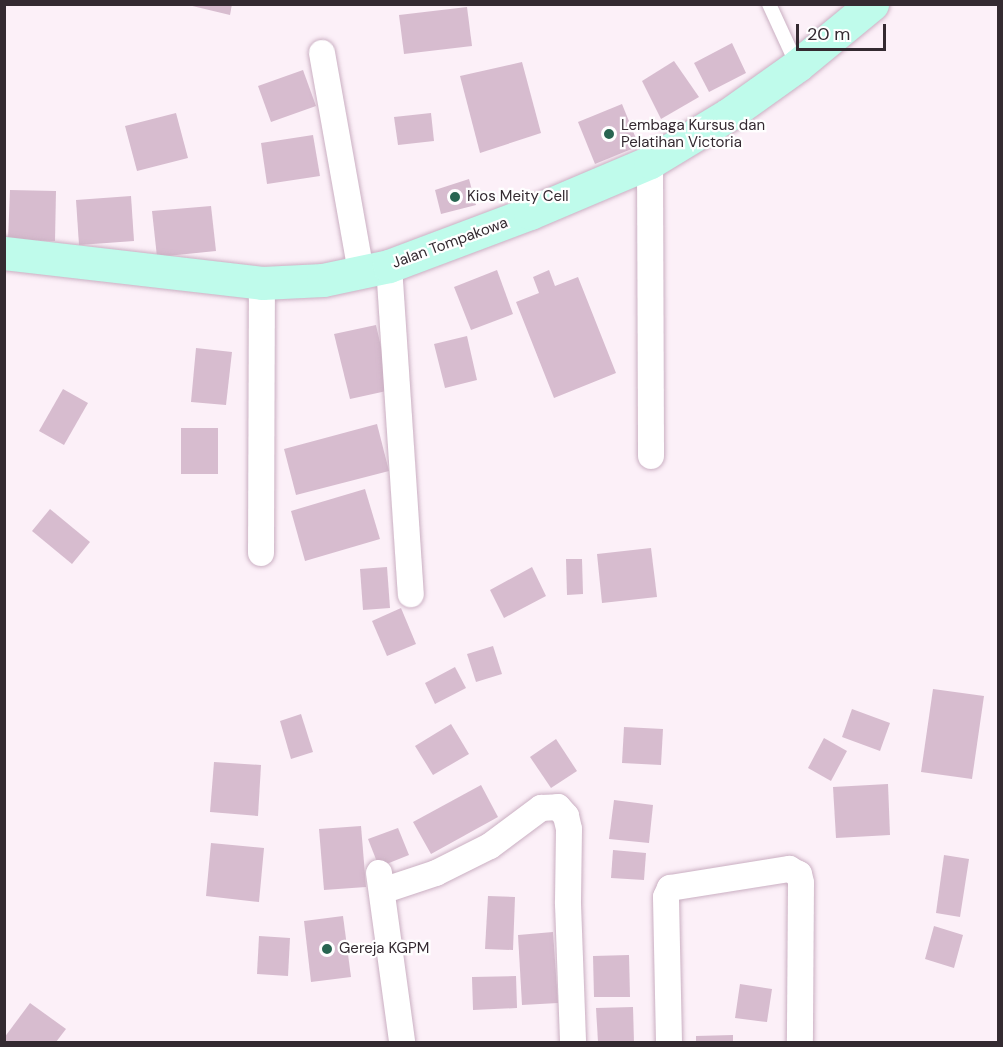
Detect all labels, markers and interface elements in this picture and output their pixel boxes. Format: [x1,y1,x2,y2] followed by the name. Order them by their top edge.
[799,12,889,50] scale bar
[807,22,850,46] text: 20 m
[621,116,765,151] place label: Lembaga Kursus dan Pelatihan Victoria
[602,127,616,141] marker: Lembaga Kursus dan Pelatihan Victoria
[467,188,569,206] place label: Kios Meity Cell
[448,190,462,204] marker: Kios Meity Cell
[390,214,510,272] street label: Jalan Tompakowa
[339,940,429,958] place label: Gereja KGPM
[320,942,334,956] marker: Gereja KGPM

